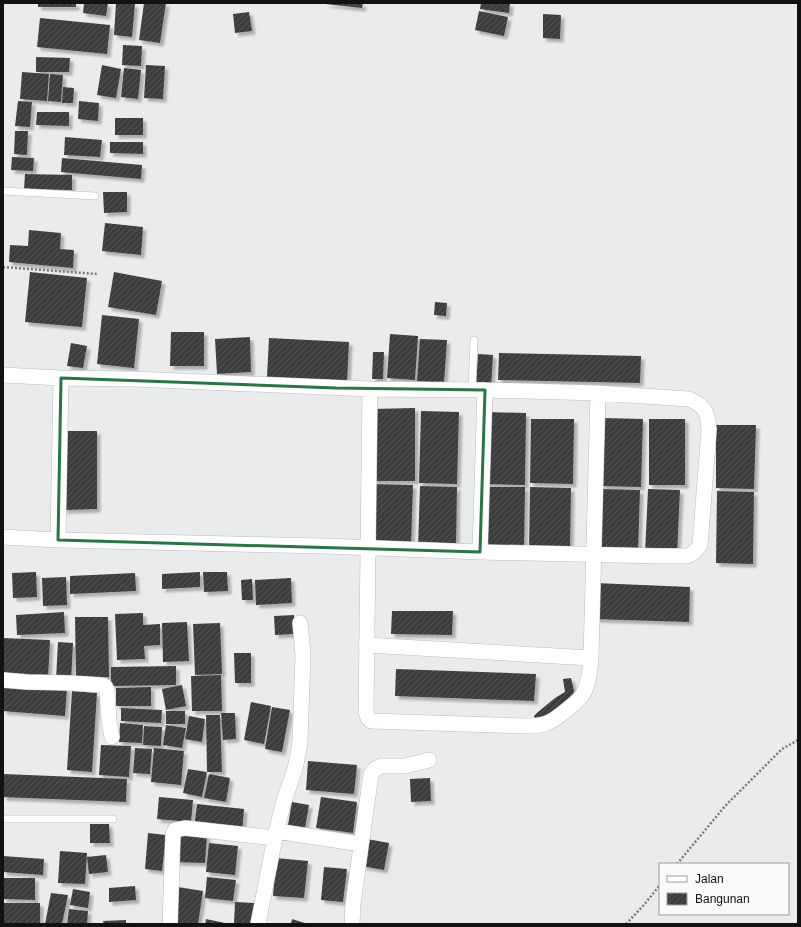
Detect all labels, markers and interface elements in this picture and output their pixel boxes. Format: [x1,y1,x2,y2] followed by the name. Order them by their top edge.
[659,863,789,915] legend
[695,872,724,886] text: Jalan
[695,892,750,906] text: Bangunan

